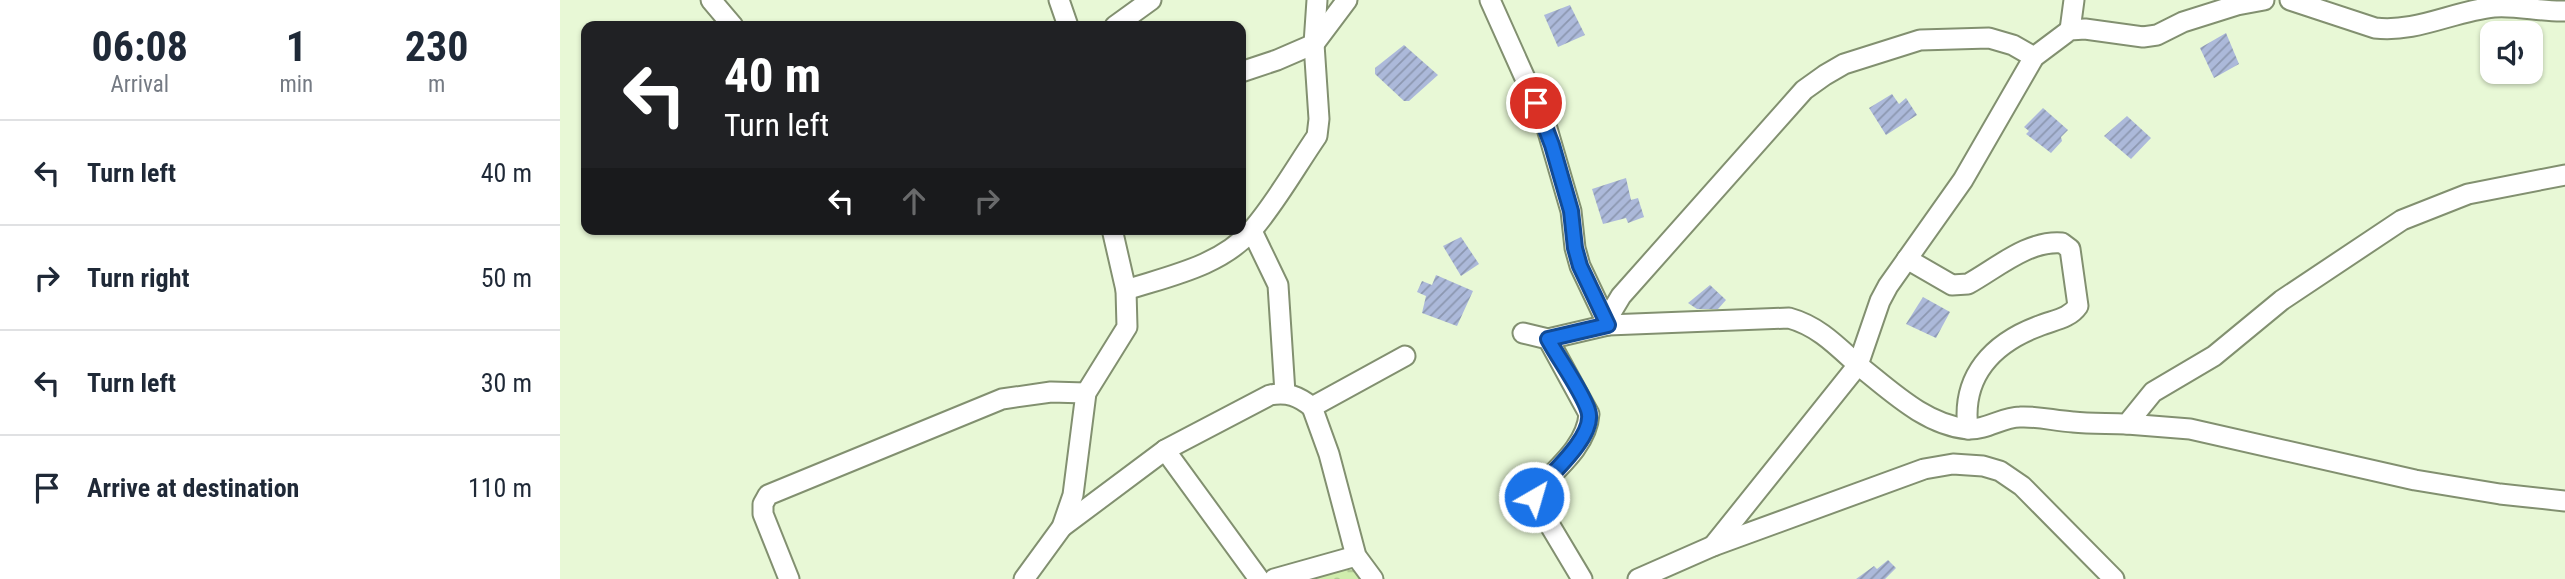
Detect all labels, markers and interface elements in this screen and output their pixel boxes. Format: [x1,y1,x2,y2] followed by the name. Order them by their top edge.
[2480,21,2543,84] map controls
[2480,21,2543,84] button: sound
[92,22,188,71] text: 06:08
[286,22,307,71] text: 1
[405,22,468,71] text: 230
[724,47,821,104] text: 40 m
[609,49,700,140] icon: left
[110,71,169,98] text: Arrival
[279,71,313,98] text: min
[428,71,445,98] text: m
[1506,73,1566,133] pin
[1517,84,1555,122] icon: arrive
[724,106,829,144] text: Turn left
[28,154,66,192] icon: left
[87,158,176,188] text: Turn left
[481,158,532,188] text: 40 m
[822,182,860,220] icon: left
[895,182,933,220] icon: ahead
[968,182,1006,220] icon: right
[28,259,66,297] icon: right
[87,263,189,293] text: Turn right
[481,263,532,293] text: 50 m
[28,364,66,402] icon: left
[87,368,176,398] text: Turn left
[481,368,532,398] text: 30 m
[1497,460,1571,534] position arrow
[28,469,66,507] icon: arrive
[87,473,299,503] text: Arrive at destination
[468,473,532,503] text: 110 m

